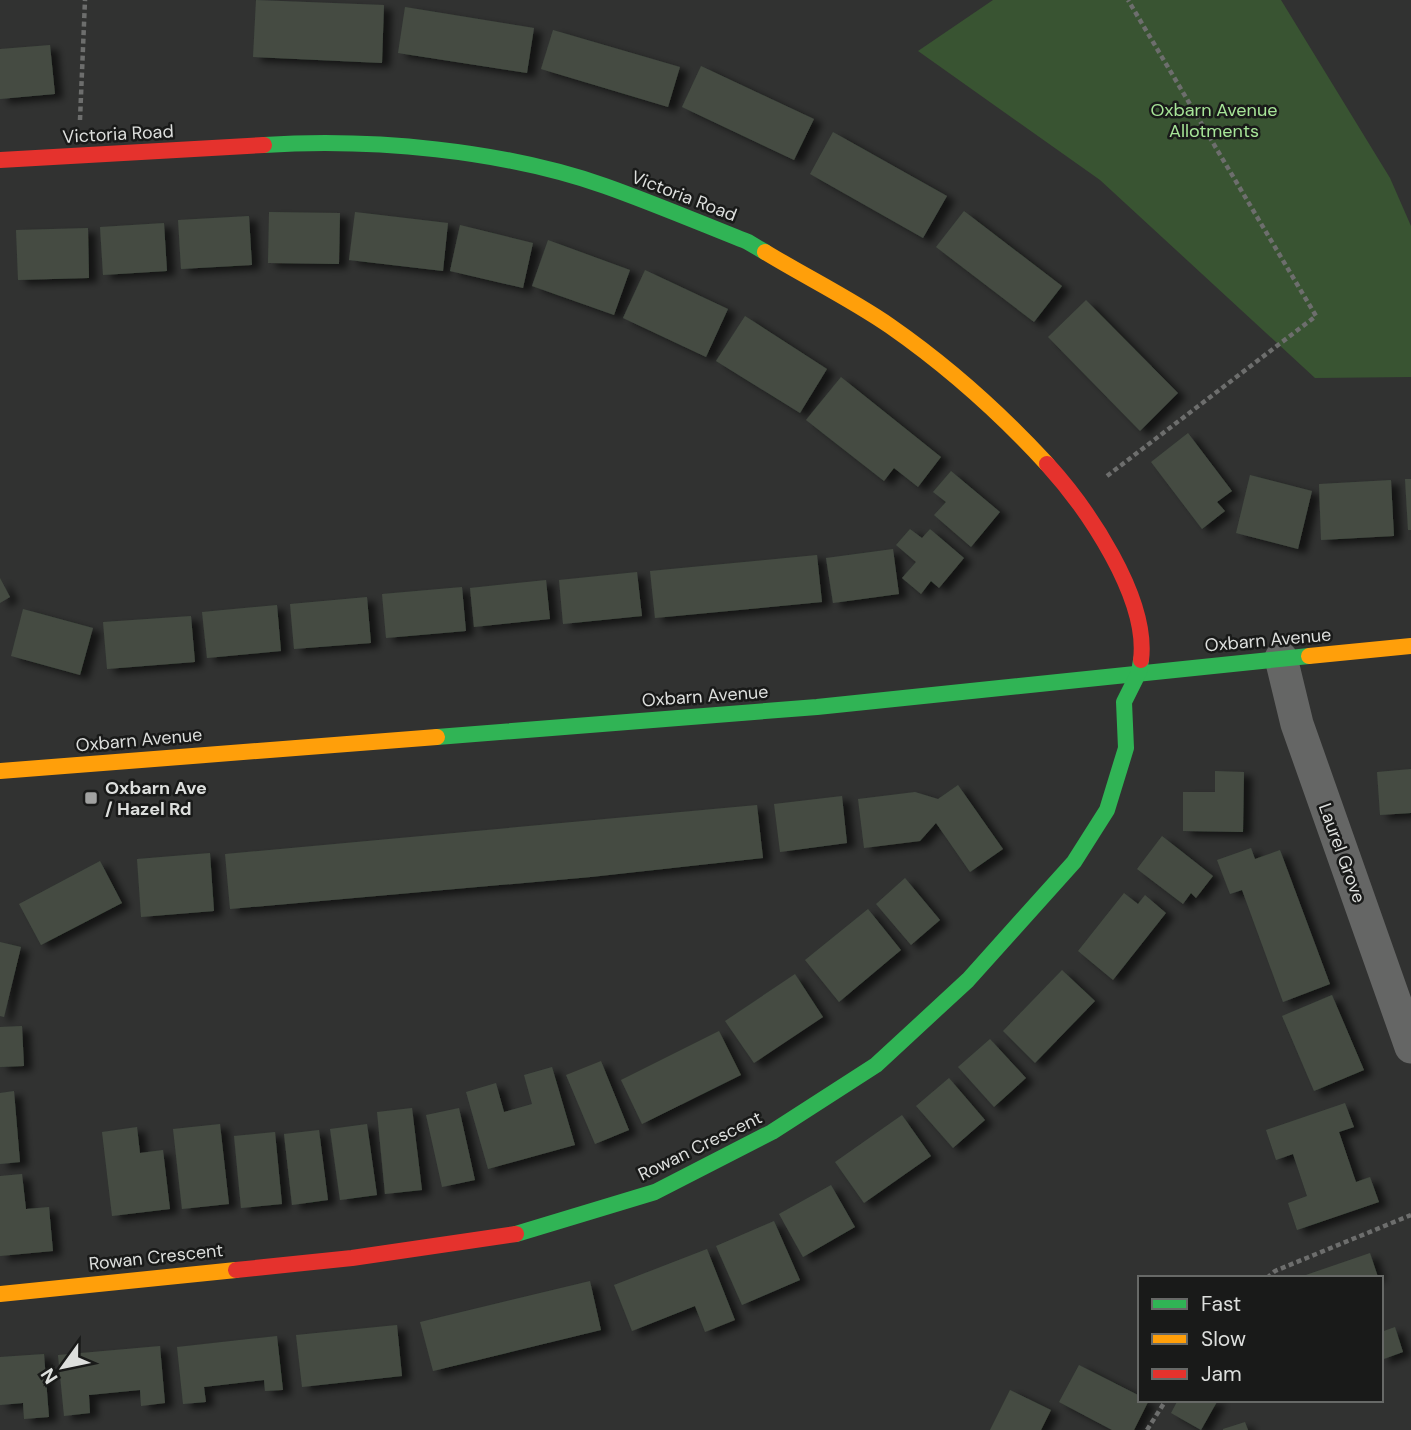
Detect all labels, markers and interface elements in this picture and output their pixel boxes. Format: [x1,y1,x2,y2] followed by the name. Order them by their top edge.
[1151,98,1277,143] park label: Oxbarn Avenue Allotments
[62,119,174,149] street label: Victoria Road
[628,165,740,227] street label: Victoria Road
[1204,623,1332,657] street label: Oxbarn Avenue
[641,680,769,712] street label: Oxbarn Avenue
[75,723,203,757] street label: Oxbarn Avenue
[105,776,207,821] place label: Oxbarn Ave / Hazel Rd
[83,790,99,806] marker: Oxbarn Ave / Hazel Rd
[1313,800,1371,906] street label: Laurel Grove
[634,1106,766,1186] street label: Rowan Crescent
[88,1238,224,1276] street label: Rowan Crescent
[1138,1276,1383,1402] legend
[1201,1290,1241,1318] text: Fast
[1201,1325,1246,1353] text: Slow
[28,1332,98,1402] north arrow
[1201,1360,1242,1388] text: Jam
[35,1363,63,1389] text: N

